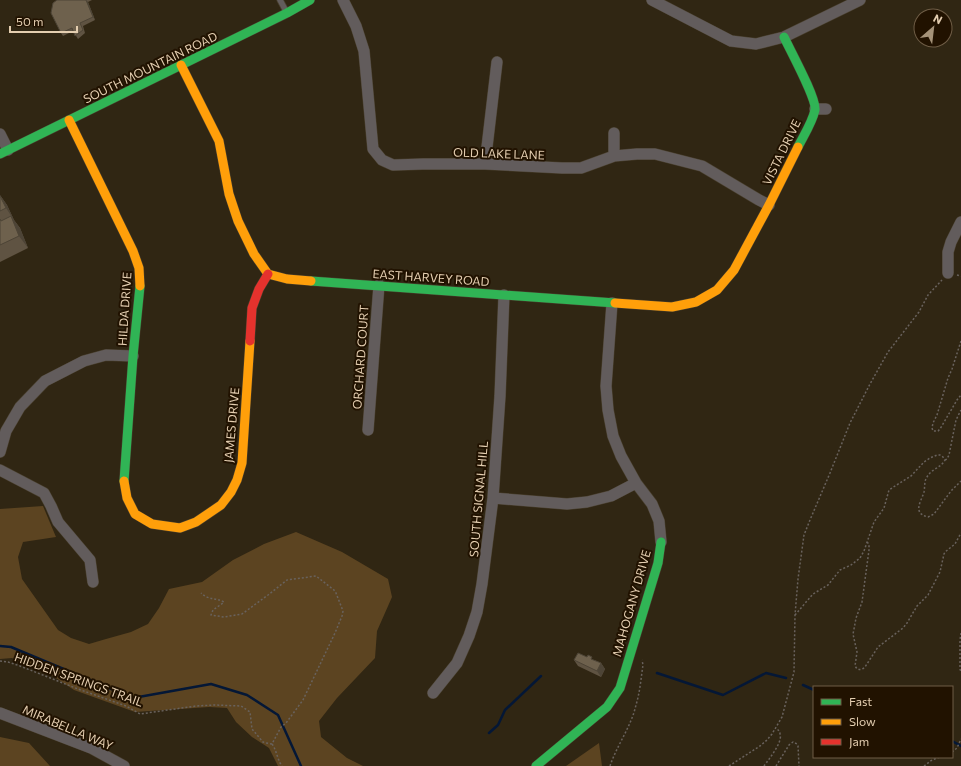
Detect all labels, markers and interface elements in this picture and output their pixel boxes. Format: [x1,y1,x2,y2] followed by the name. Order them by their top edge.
[10,8,77,34] scale bar
[913,8,953,48] north arrow
[931,11,945,26] text: N
[16,14,44,28] text: 50 m
[81,28,220,106] street label: SOUTH MOUNTAIN ROAD
[759,117,803,187] street label: VISTA DRIVE
[453,144,545,162] street label: OLD LAKE LANE
[372,266,490,288] street label: EAST HARVEY ROAD
[114,272,134,346] street label: HILDA DRIVE
[349,304,371,410] street label: ORCHARD COURT
[221,387,242,463] street label: JAMES DRIVE
[466,440,490,558] street label: SOUTH SIGNAL HILL
[609,548,653,658] street label: MAHOGANY DRIVE
[13,649,145,709] street label: HIDDEN SPRINGS TRAIL
[813,686,953,758] legend
[849,694,872,708] text: Fast
[21,702,115,752] street label: MIRABELLA WAY
[849,714,876,728] text: Slow
[849,734,869,749] text: Jam

